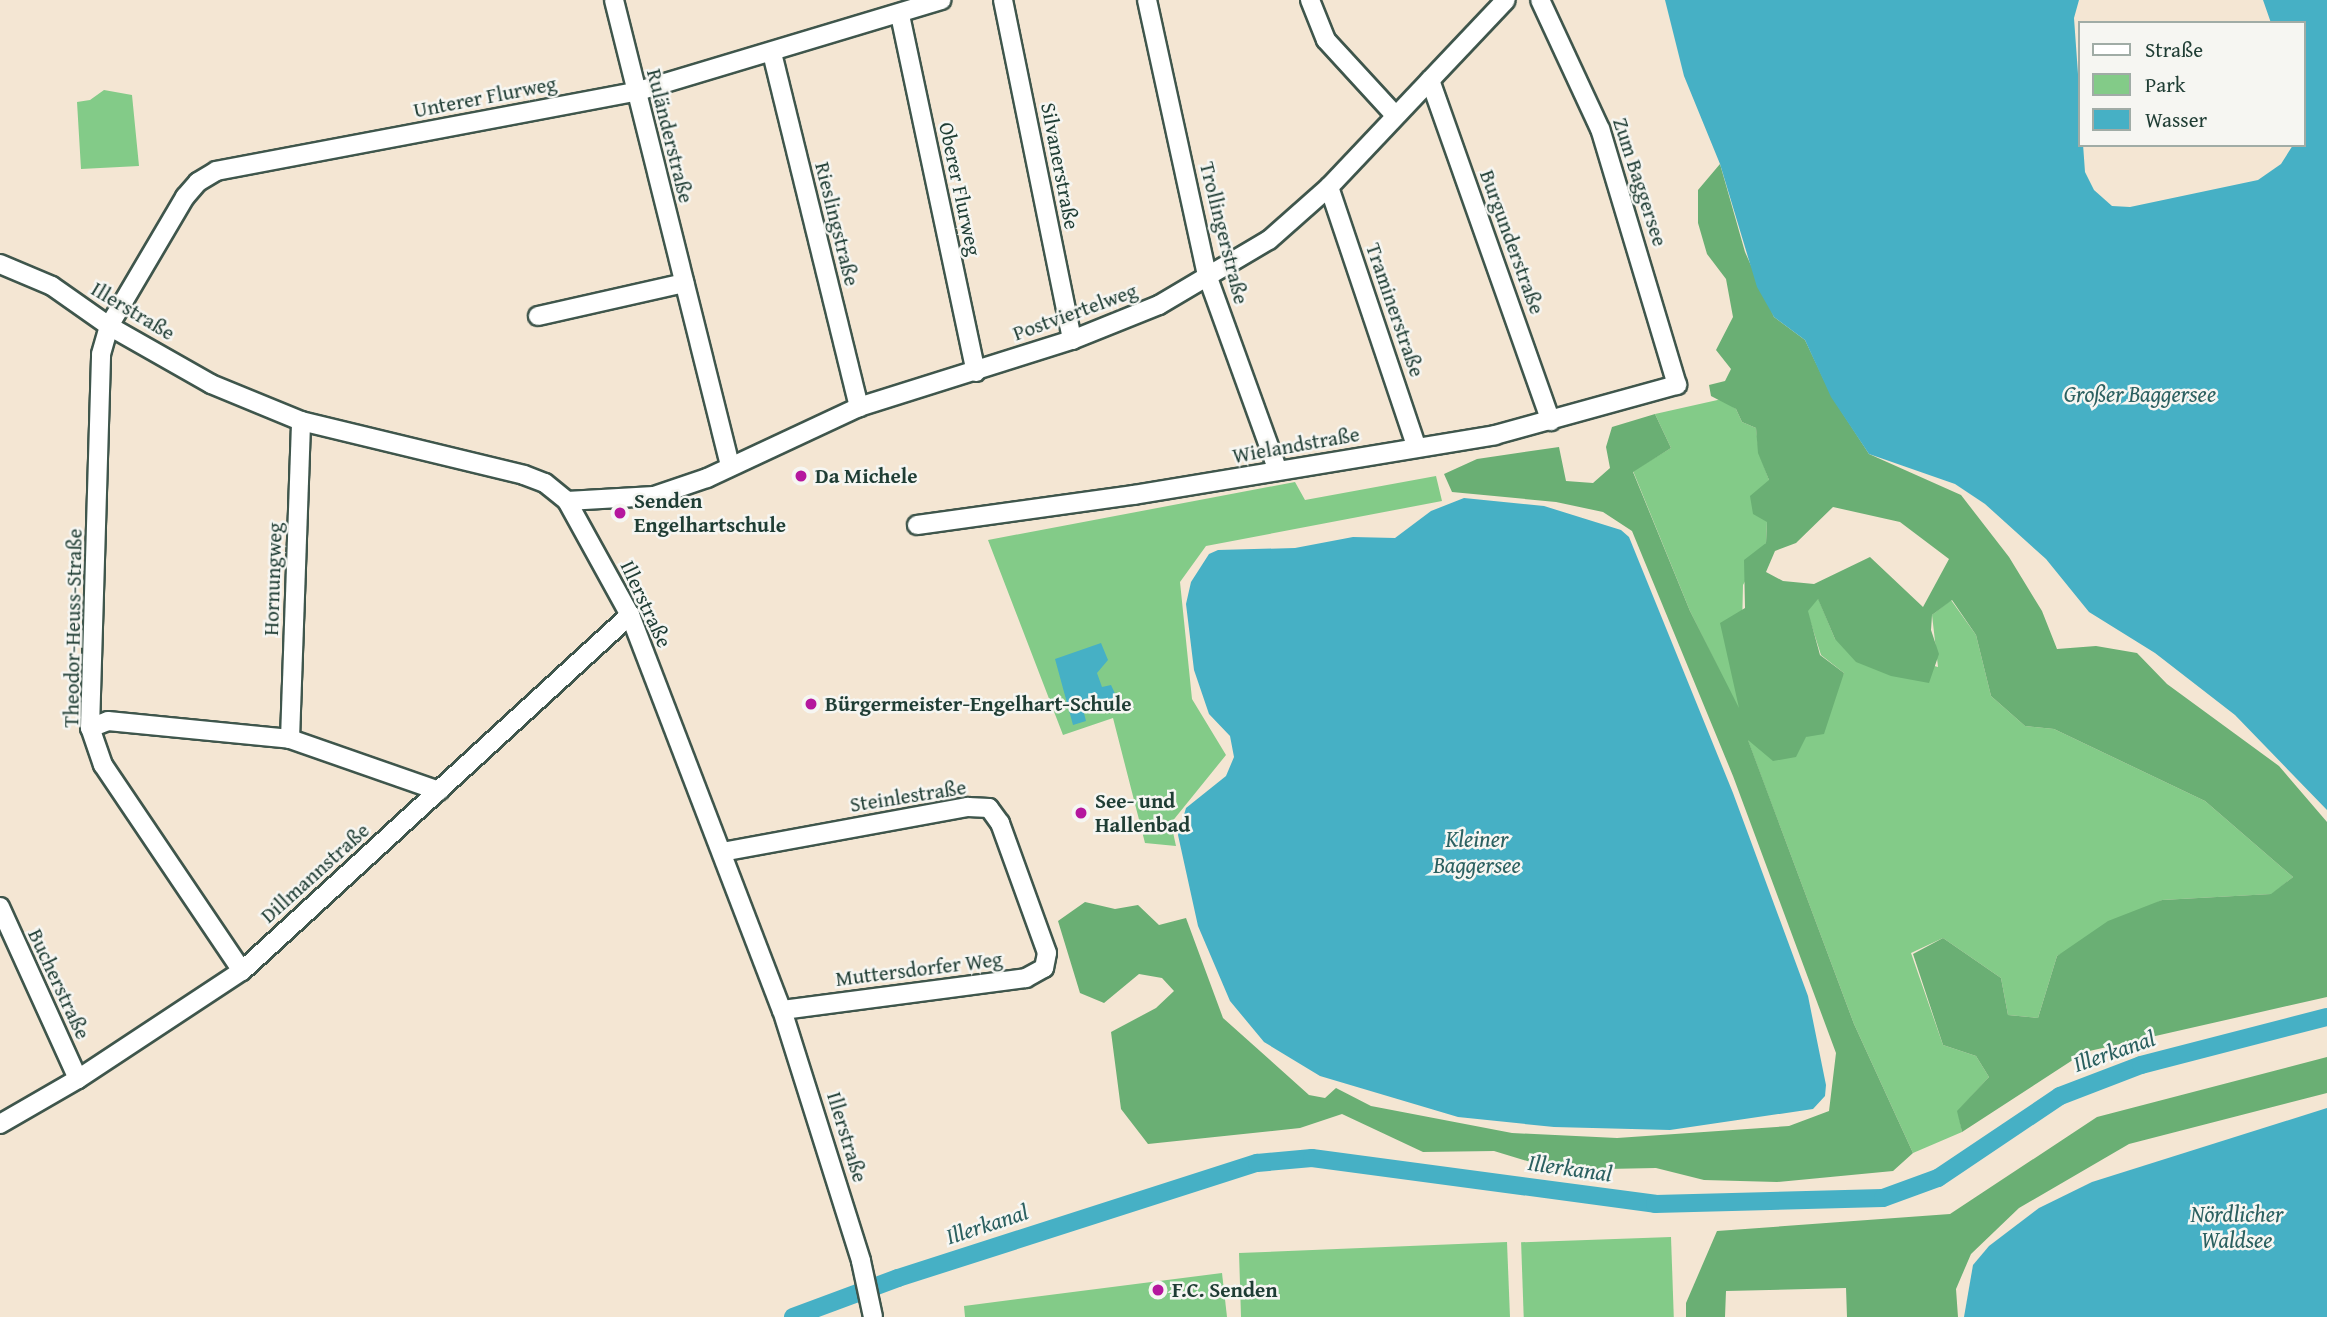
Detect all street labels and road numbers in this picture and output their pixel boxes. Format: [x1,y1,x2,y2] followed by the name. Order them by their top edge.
[641,66,699,206] street label: Ruländerstraße
[411,71,559,123] street label: Unterer Flurweg
[1035,100,1085,232] street label: Silvanerstraße
[1607,115,1673,249] street label: Zum Baggersee
[934,120,986,258] street label: Oberer Flurweg
[1194,159,1254,307] street label: Trollingerstraße
[809,160,865,288] street label: Rieslingstraße
[1474,166,1550,318] street label: Burgunderstraße
[1360,240,1430,380] street label: Traminerstraße
[87,276,179,346] street label: Illerstraße
[1009,278,1141,346] street label: Postviertelweg
[1230,421,1362,469] street label: Wielandstraße
[258,522,288,636] street label: Hornungweg
[59,528,87,728] street label: Theodor-Heuss-Straße
[615,557,677,651] street label: Illerstraße
[848,774,968,818] street label: Steinlestraße
[256,818,374,928] street label: Dillmannstraße
[22,925,96,1043] street label: Bucherstraße
[834,946,1004,992] street label: Muttersdorfer Weg
[821,1089,873,1185] street label: Illerstraße

